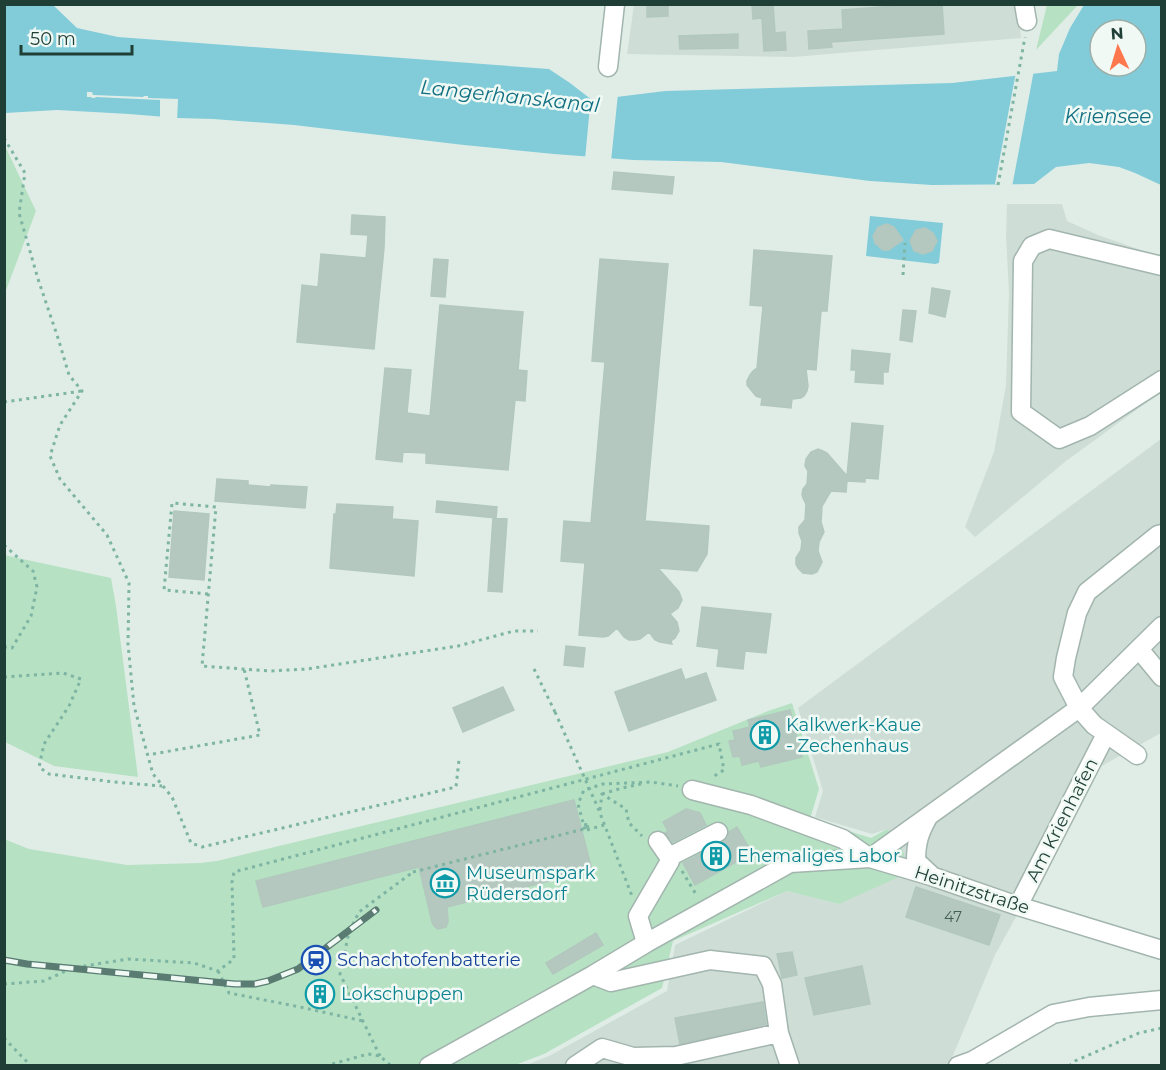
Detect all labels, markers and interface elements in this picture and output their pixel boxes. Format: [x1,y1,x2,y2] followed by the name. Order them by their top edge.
[21,18,132,56] scale bar
[1088,18,1148,78] north arrow
[1110,24,1124,43] text: N
[30,28,76,50] text: 50 m
[419,75,601,117] water label: Langerhanskanal
[1065,104,1151,128] water label: Kriensee
[786,714,921,757] place label: Kalkwerk-Kaue - Zechenhaus
[749,719,781,751] building icon: Kalkwerk-Kaue - Zechenhaus
[1021,754,1103,886] street label: Am Krienhafen
[700,840,732,872] building icon: Ehemaliges Labor
[737,845,900,867] place label: Ehemaliges Labor
[912,861,1032,919] street label: Heinitzstraße
[466,862,596,905] place label: Museumspark Rüdersdorf
[429,867,461,899] museum icon: Museumspark Rüdersdorf
[944,907,962,926] house number: 47
[300,944,332,976] station icon: Schachtofenbatterie
[337,949,521,971] place label: Schachtofenbatterie
[304,978,336,1010] building icon: Lokschuppen
[341,983,464,1005] place label: Lokschuppen

